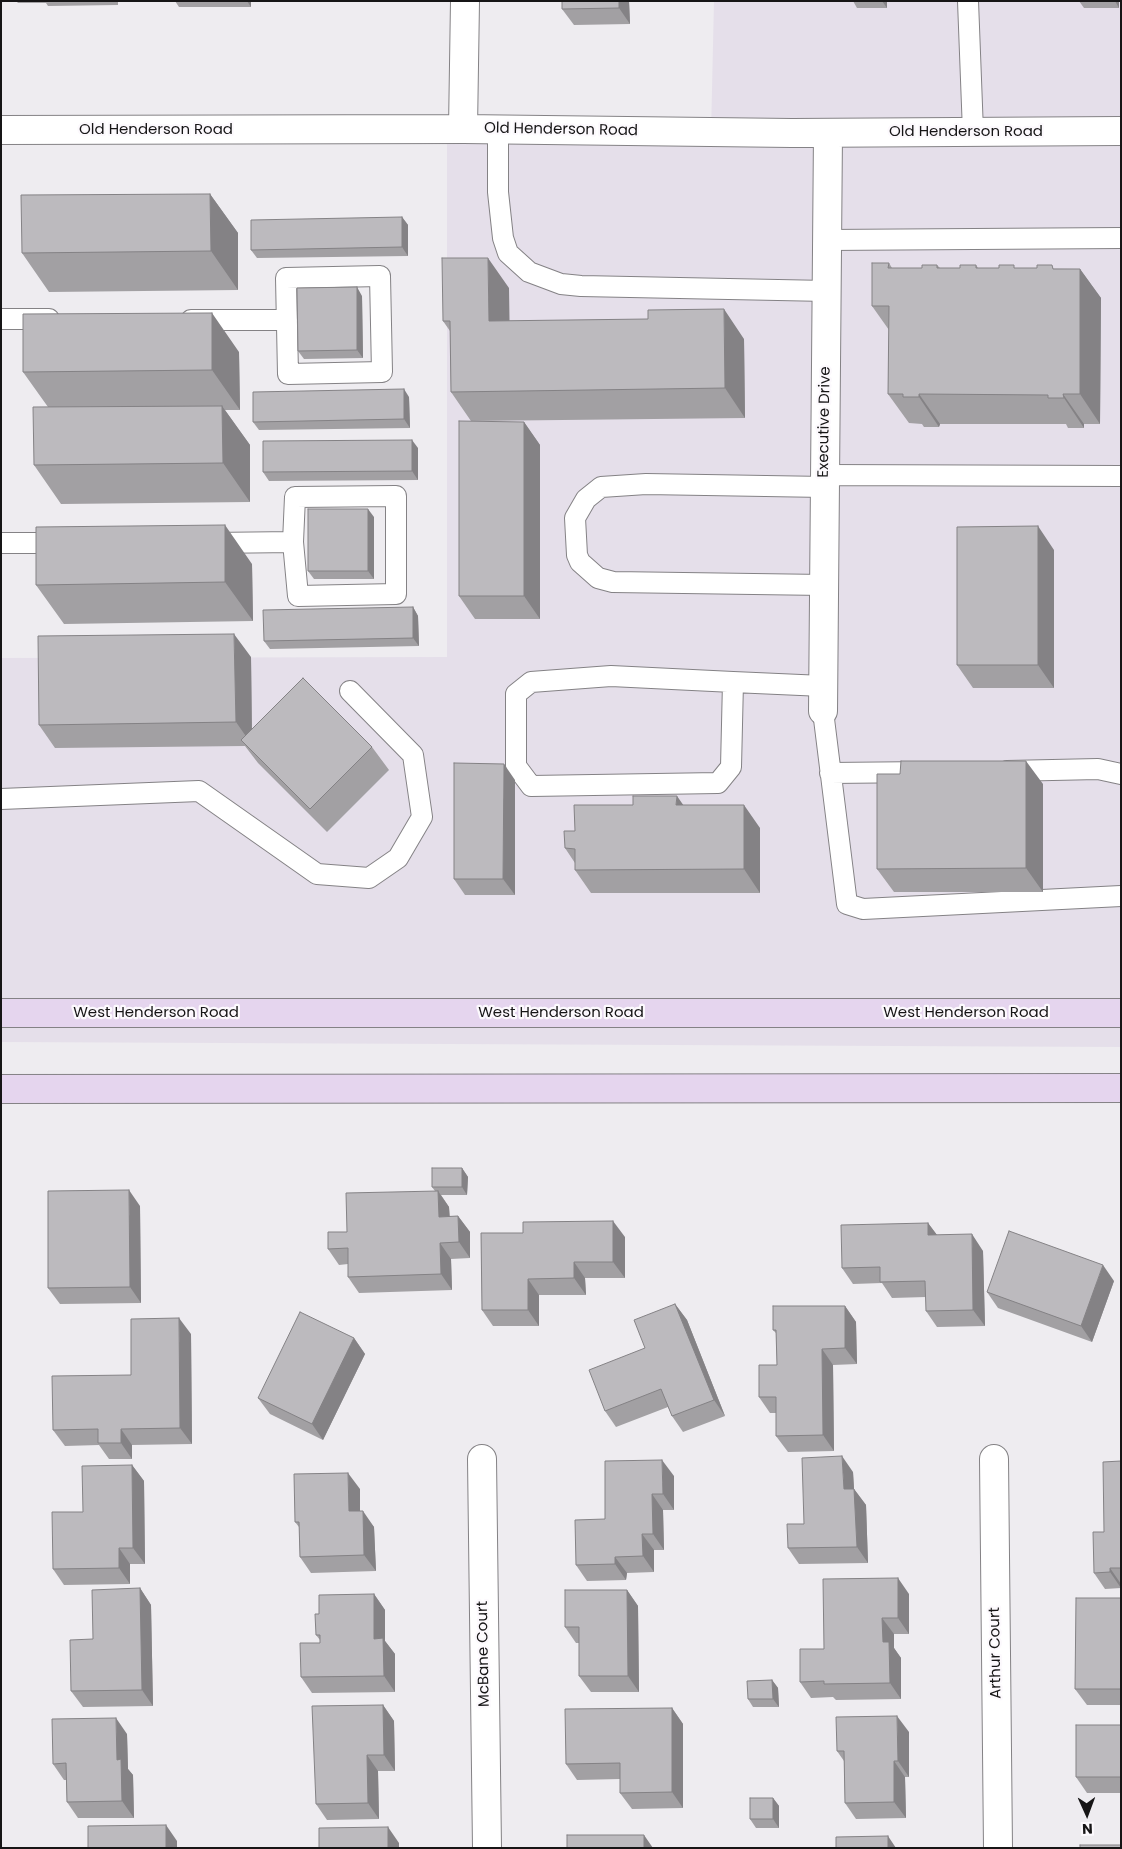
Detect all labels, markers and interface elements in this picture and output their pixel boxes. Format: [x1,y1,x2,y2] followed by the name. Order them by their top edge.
[484,120,638,140] street label: Old Henderson Road
[79,121,233,139] street label: Old Henderson Road
[889,123,1043,141] street label: Old Henderson Road
[815,366,835,478] street label: Executive Drive
[73,1004,239,1022] street label: West Henderson Road
[478,1004,644,1022] street label: West Henderson Road
[883,1004,1049,1022] street label: West Henderson Road
[474,1601,494,1707] street label: McBane Court
[986,1607,1006,1699] street label: Arthur Court
[1062,1789,1112,1839] north arrow
[1082,1819,1093,1839] text: N

